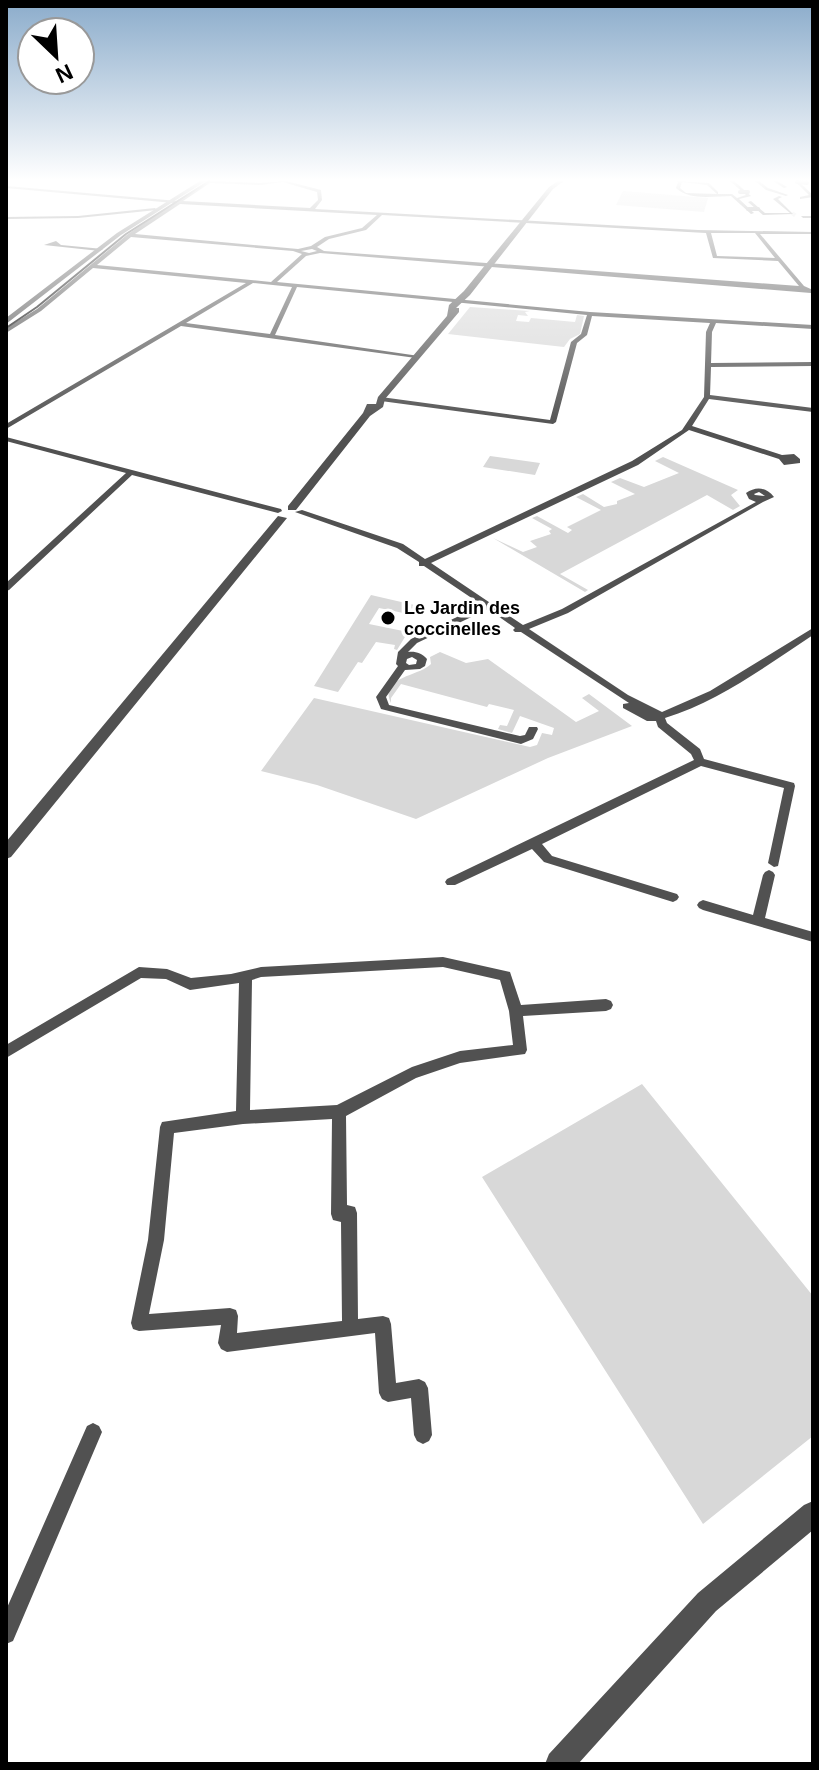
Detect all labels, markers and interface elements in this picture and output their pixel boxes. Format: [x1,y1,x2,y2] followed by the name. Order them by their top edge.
[16,16,96,96] north arrow
[52,59,77,88] text: N
[404,598,520,639] place label: Le Jardin des coccinelles
[379,609,397,627] marker: Le Jardin des coccinelles

